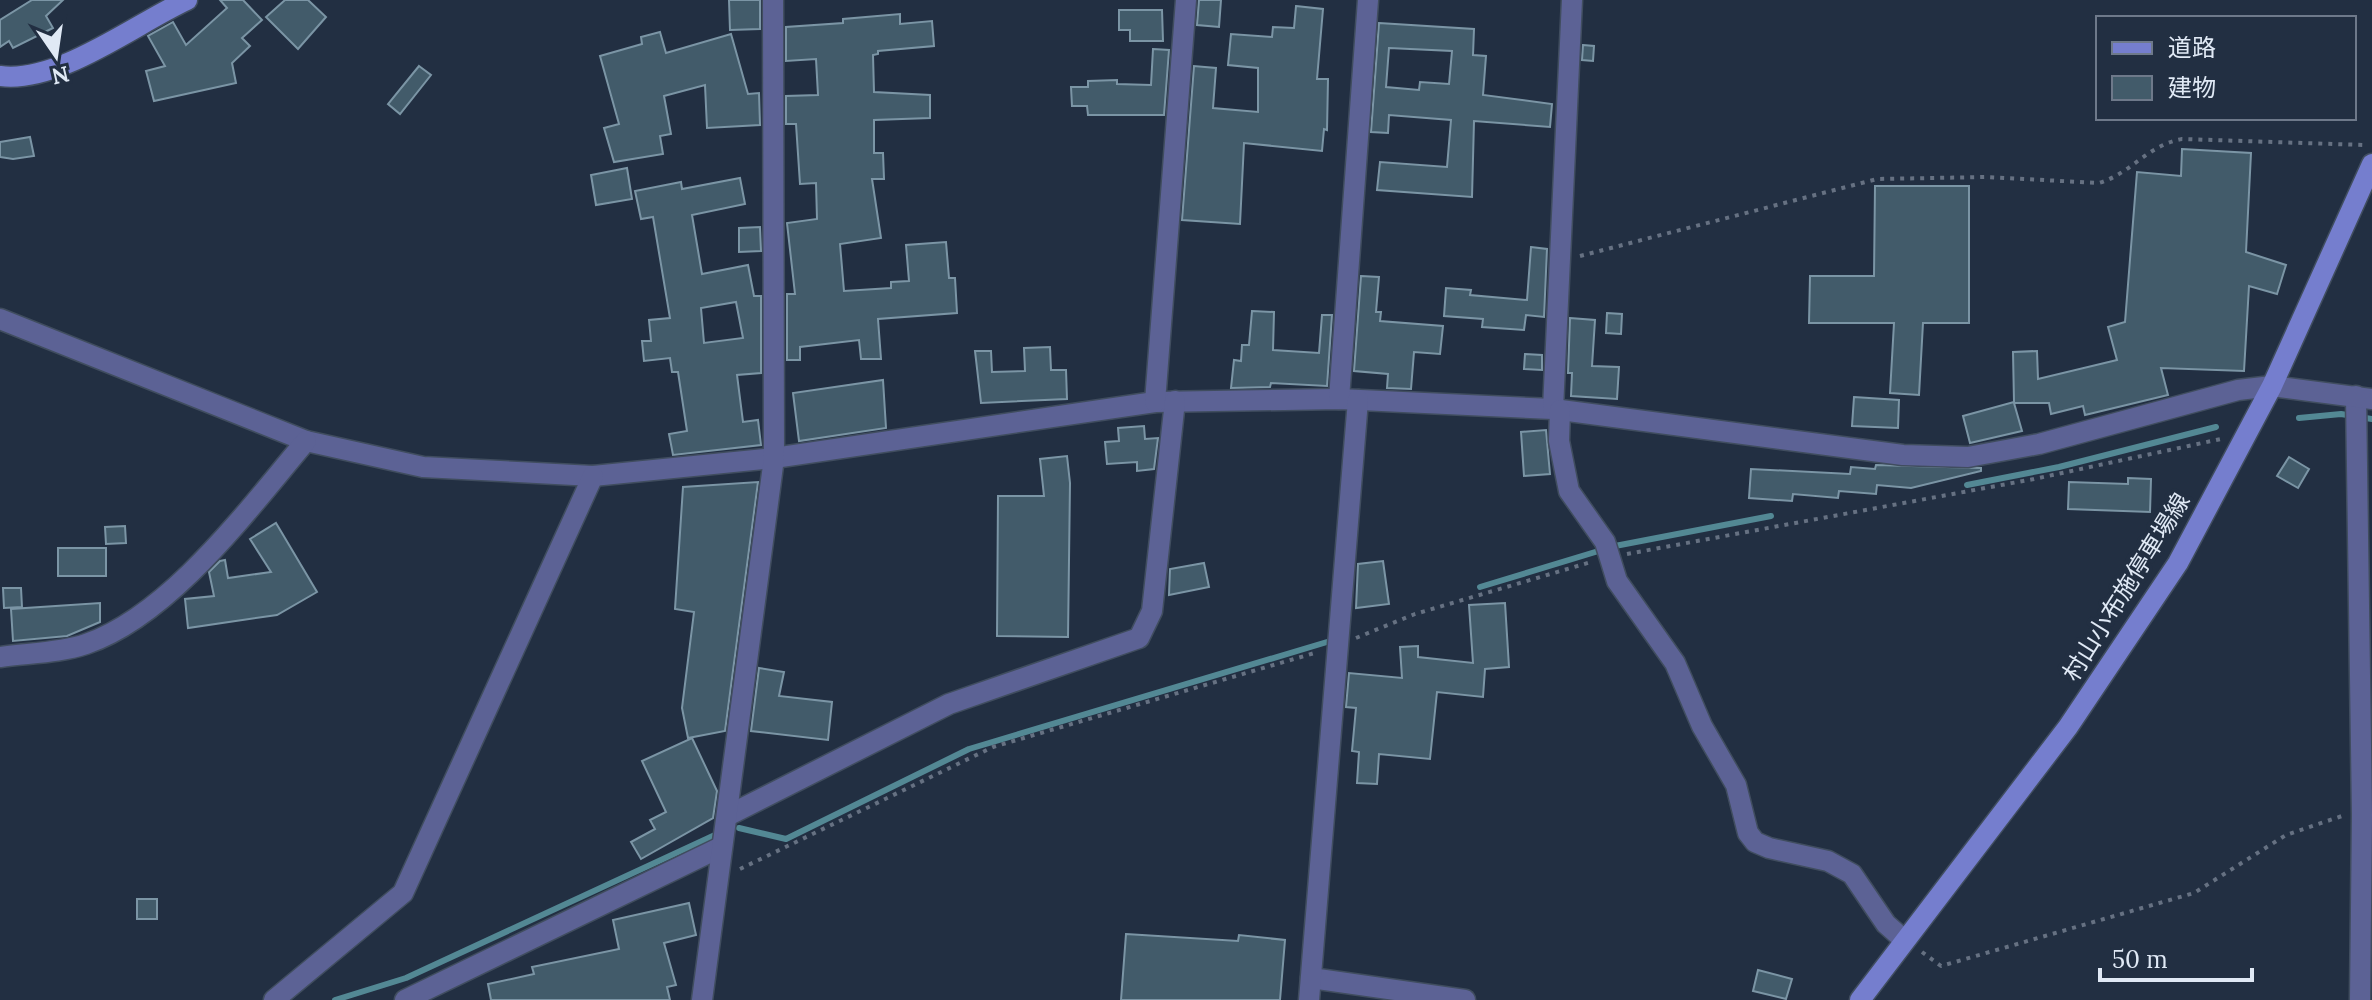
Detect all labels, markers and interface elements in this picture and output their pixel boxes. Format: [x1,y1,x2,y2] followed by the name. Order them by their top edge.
[16,16,96,96] north arrow
[2096,16,2356,120] legend
[2168,32,2216,63] text: 道路
[49,60,72,91] text: N
[2168,72,2216,103] text: 建物
[2056,487,2196,687] street label: 村山小布施停車場線
[2100,932,2252,982] scale bar
[2112,944,2168,975] text: 50 m

